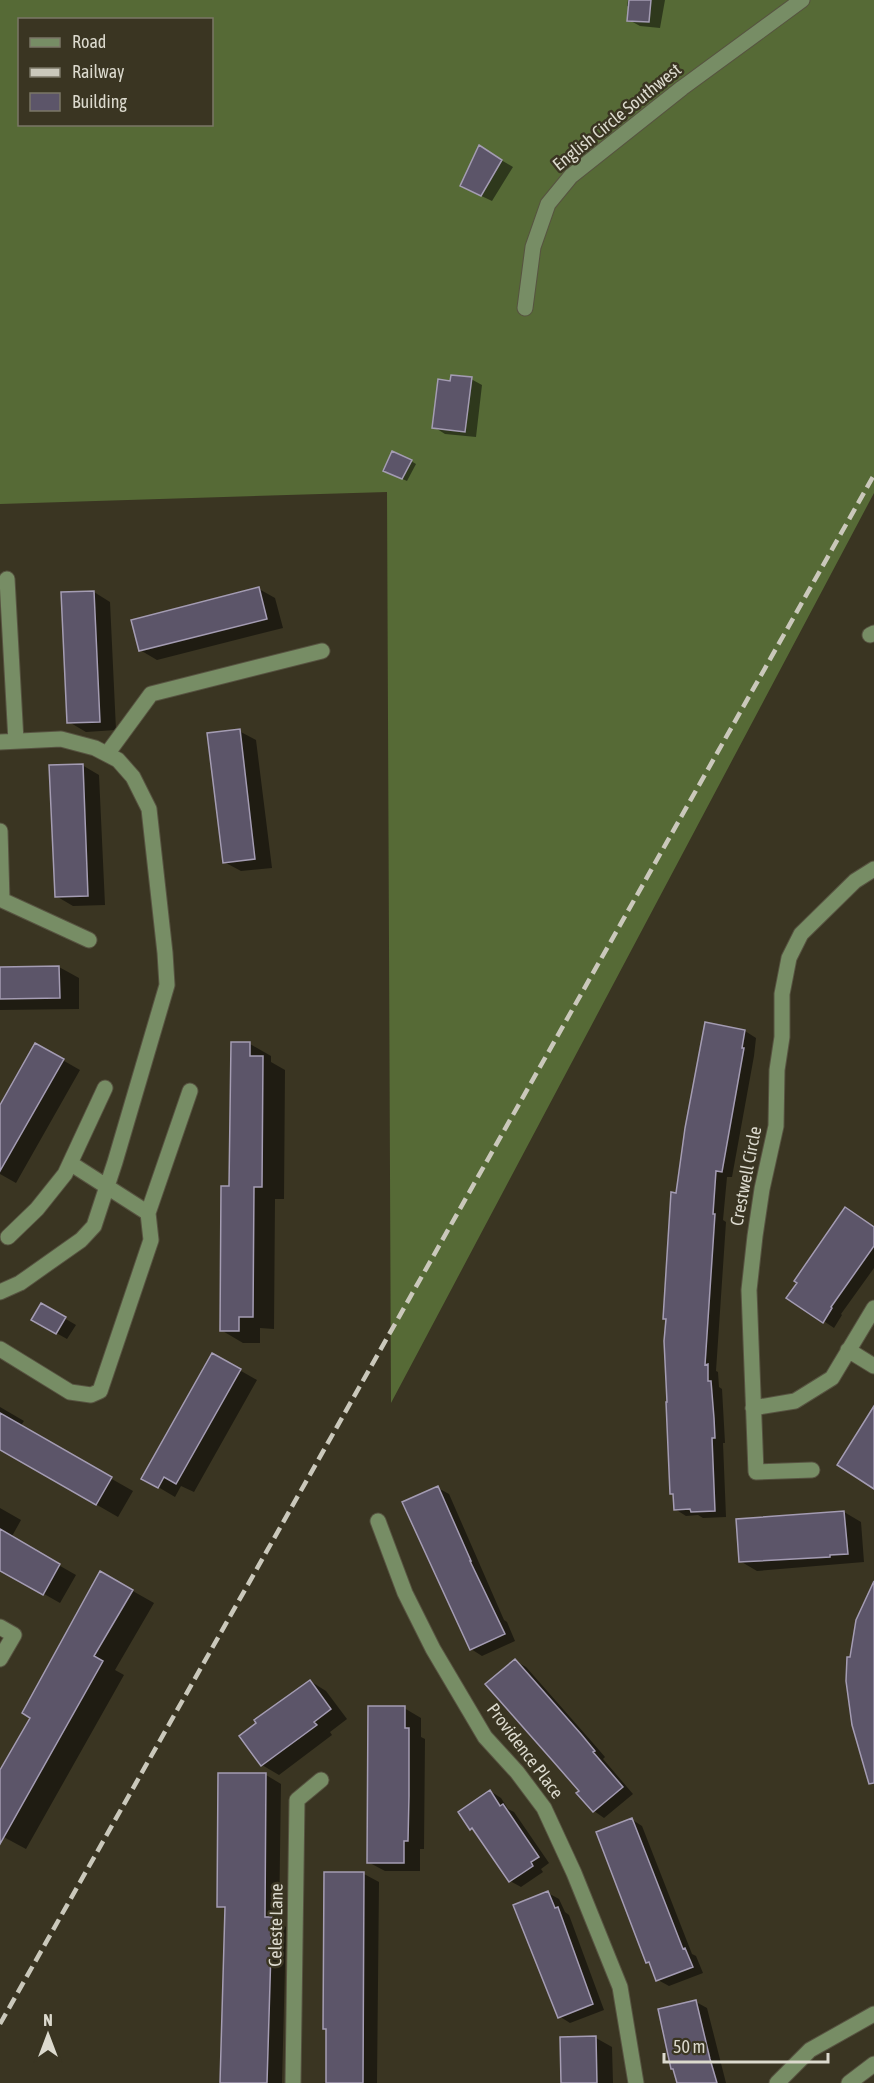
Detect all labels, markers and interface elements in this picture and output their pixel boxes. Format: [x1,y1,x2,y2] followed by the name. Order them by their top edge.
[18,18,213,126] legend
[72,31,106,52] text: Road
[548,58,685,175] street label: English Circle Southwest
[72,61,124,82] text: Railway
[72,91,127,112] text: Building
[726,1124,765,1227] street label: Crestwell Circle
[483,1699,568,1802] street label: Providence Place
[264,1883,287,1967] street label: Celeste Lane
[18,2005,78,2065] north arrow
[43,2011,53,2029] text: N
[664,2026,828,2064] scale bar
[673,2036,705,2057] text: 50 m

